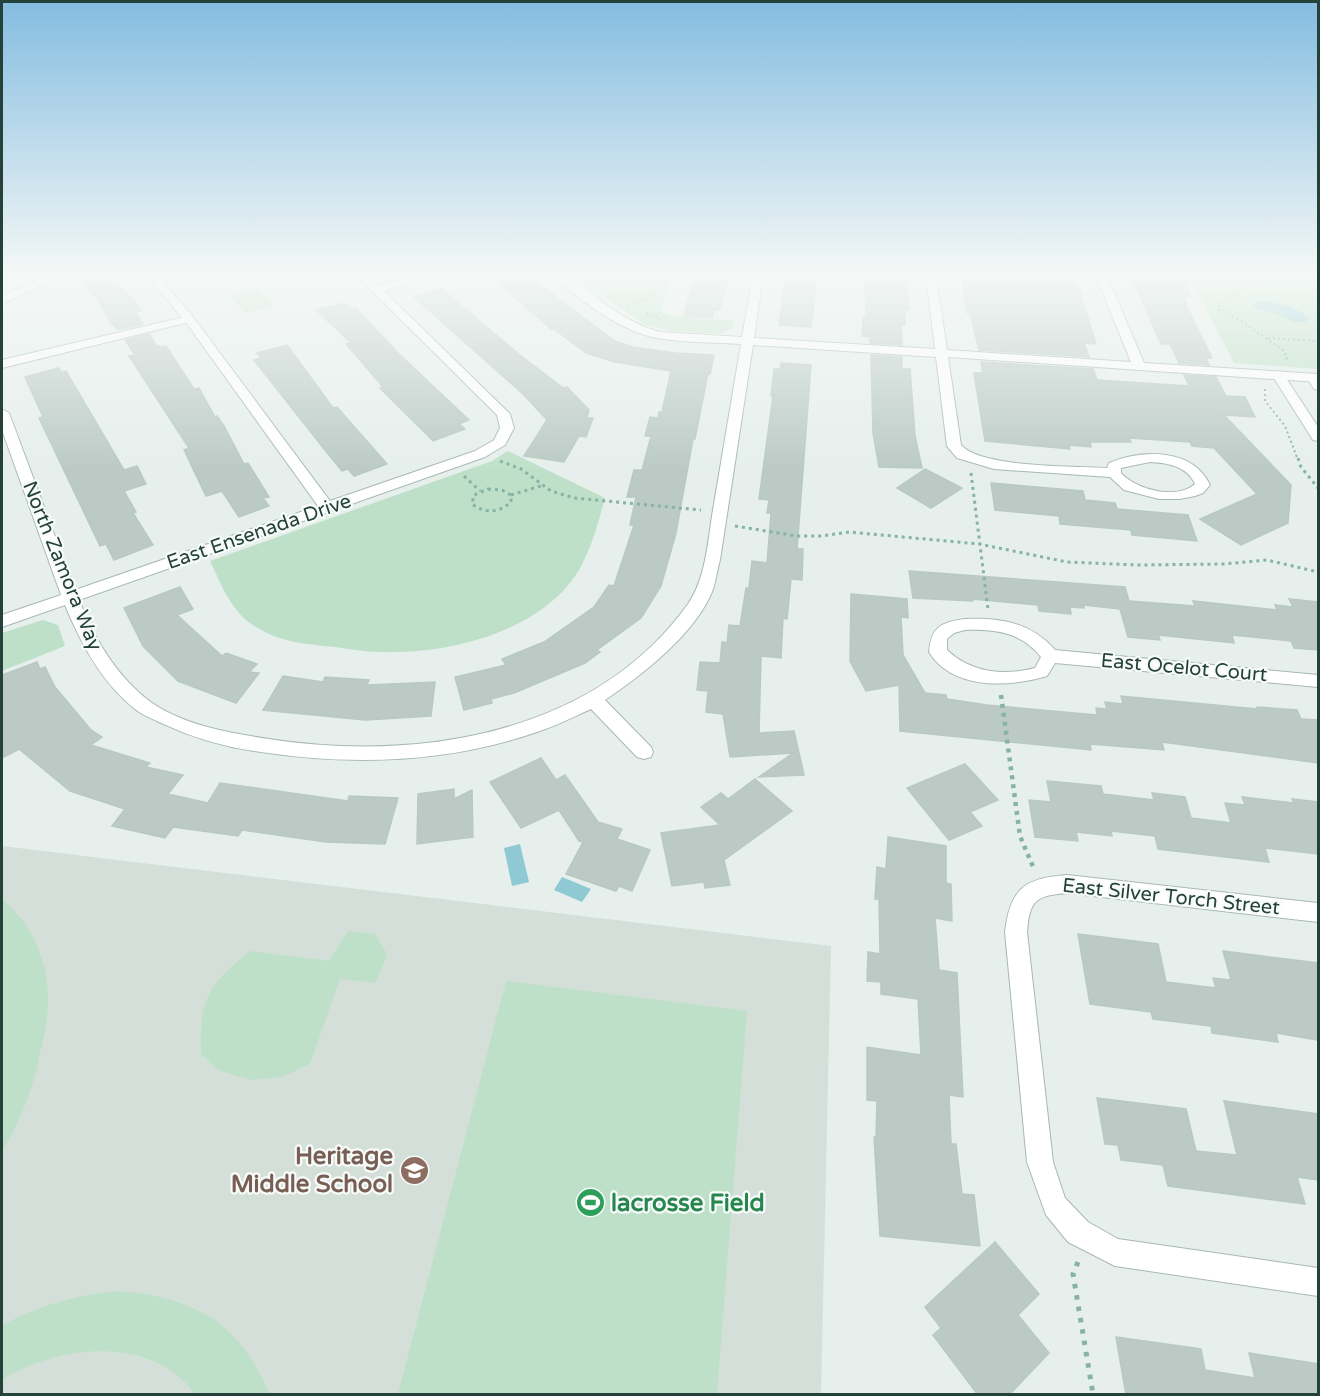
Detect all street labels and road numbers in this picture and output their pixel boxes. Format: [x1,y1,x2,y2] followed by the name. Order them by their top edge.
[17,478,107,654] street label: North Zamora Way
[164,489,354,575] street label: East Ensenada Drive
[1100,649,1269,687] street label: East Ocelot Court
[1061,874,1281,920] street label: East Silver Torch Street

